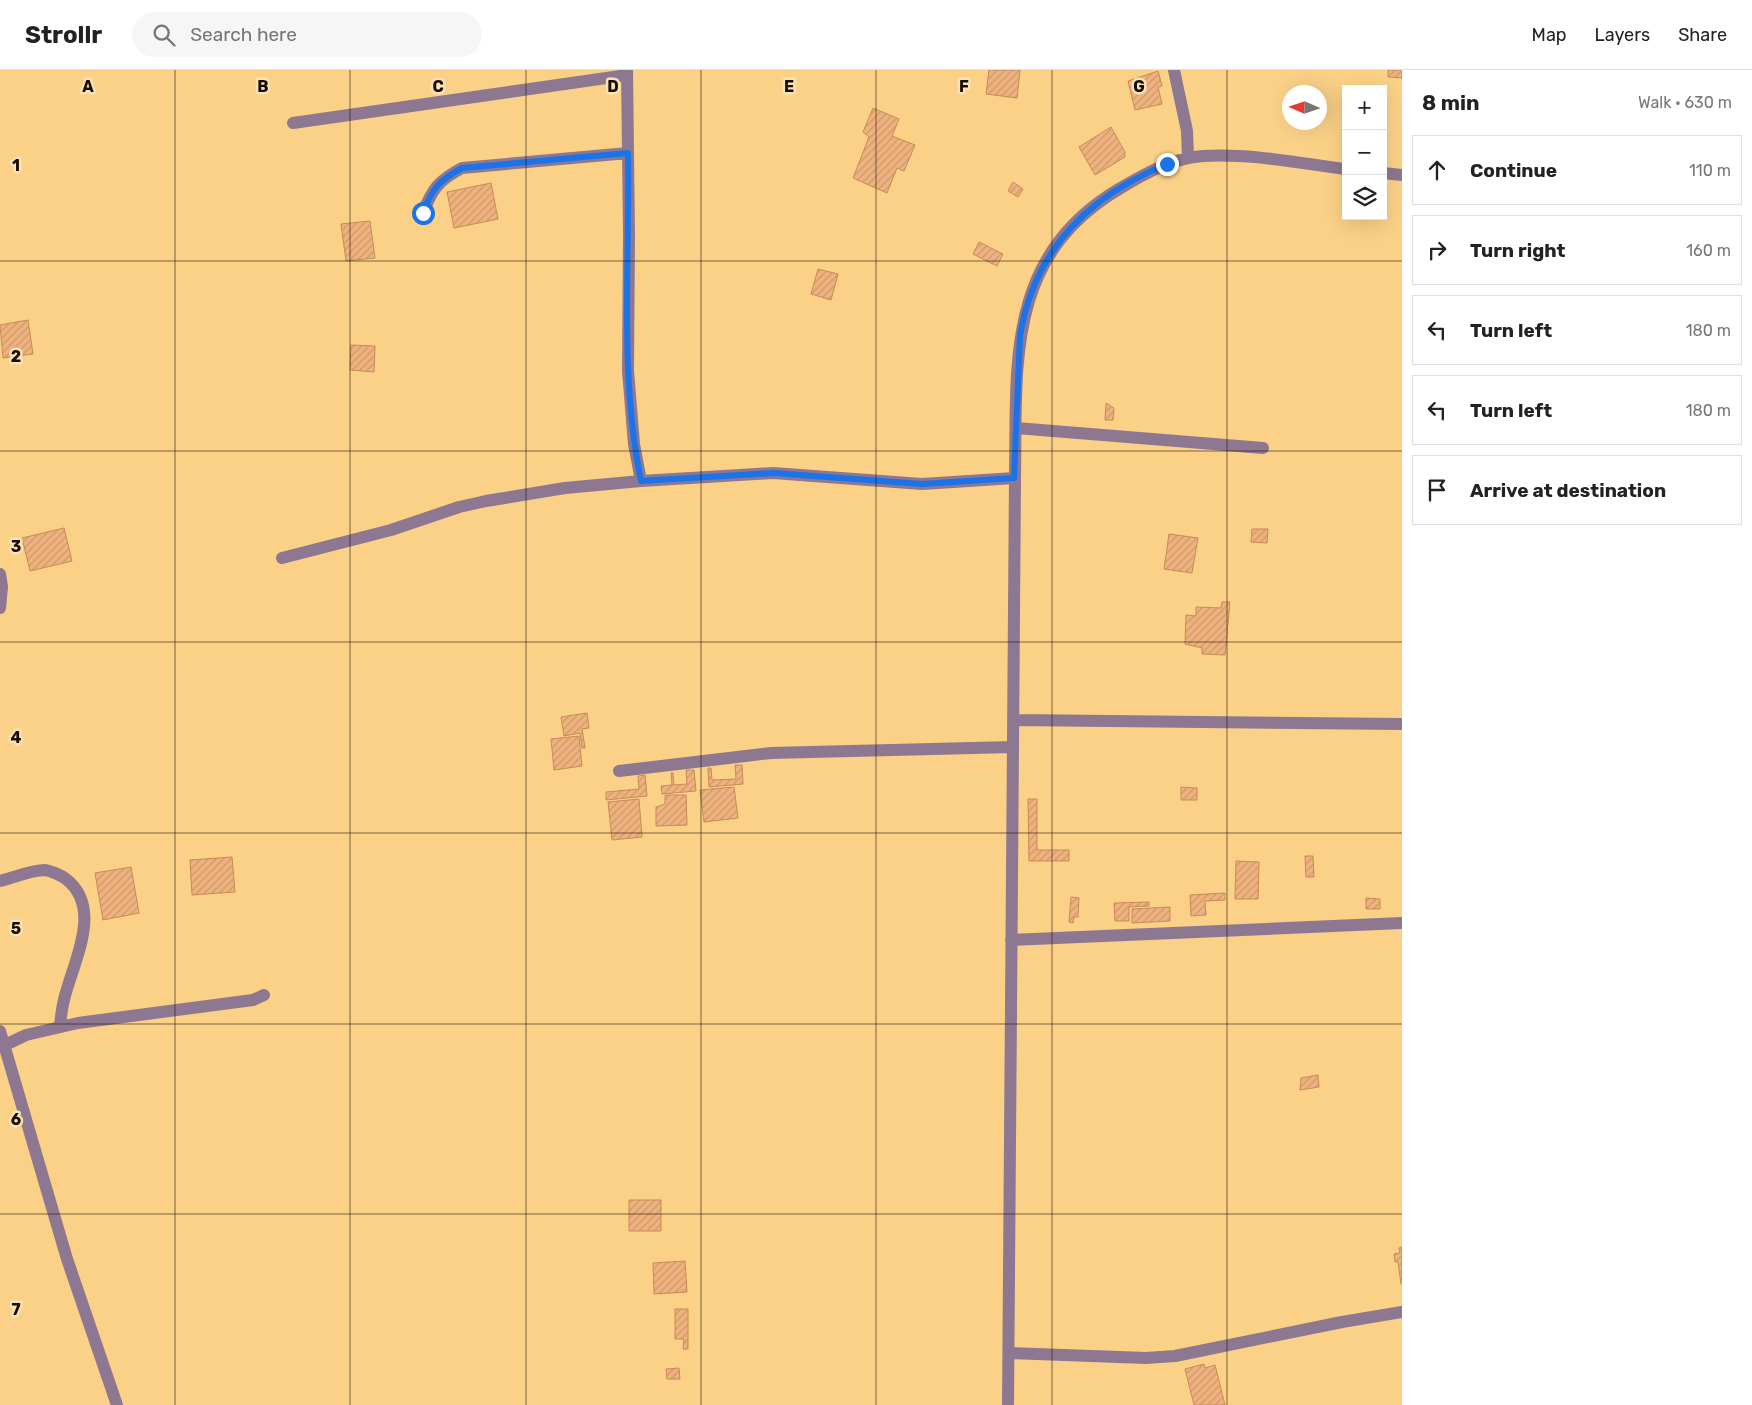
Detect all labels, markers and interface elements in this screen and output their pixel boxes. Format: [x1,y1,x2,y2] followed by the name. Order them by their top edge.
[132,12,482,57] search box
[25,21,102,49] text: Strollr
[150,21,178,49] icon: search
[190,23,297,46] text: Search here
[1532,24,1567,46] text: Map
[1595,24,1650,46] text: Layers
[1678,24,1727,46] text: Share
[82,77,94,96] text: A
[257,77,269,96] text: B
[432,77,444,96] text: C
[607,77,619,96] text: D
[784,77,794,96] text: E
[959,77,969,96] text: F
[1133,77,1145,96] text: G
[1282,85,1327,130] north arrow
[1342,85,1387,220] map controls
[1342,85,1387,130] button: +
[1422,90,1479,115] text: 8 min
[1638,93,1732,112] text: Walk · 630 m
[1342,130,1387,175] button: −
[1156,153,1179,176] route end
[12,156,20,175] text: 1
[1423,156,1451,184] icon: ahead
[1470,159,1557,182] text: Continue
[1689,161,1731,180] text: 110 m
[1342,175,1387,220] button: layers
[412,202,435,225] route start
[1423,236,1451,264] icon: right
[1470,239,1565,262] text: Turn right
[1686,241,1731,260] text: 160 m
[1423,316,1451,344] icon: left
[1470,319,1552,342] text: Turn left
[1686,321,1731,340] text: 180 m
[11,347,21,366] text: 2
[1423,396,1451,424] icon: left
[1470,399,1552,422] text: Turn left
[1686,401,1731,420] text: 180 m
[1423,476,1451,504] icon: arrive
[1470,479,1666,502] text: Arrive at destination
[11,537,21,556] text: 3
[11,728,22,747] text: 4
[11,919,21,938] text: 5
[11,1110,21,1129] text: 6
[11,1300,21,1319] text: 7

